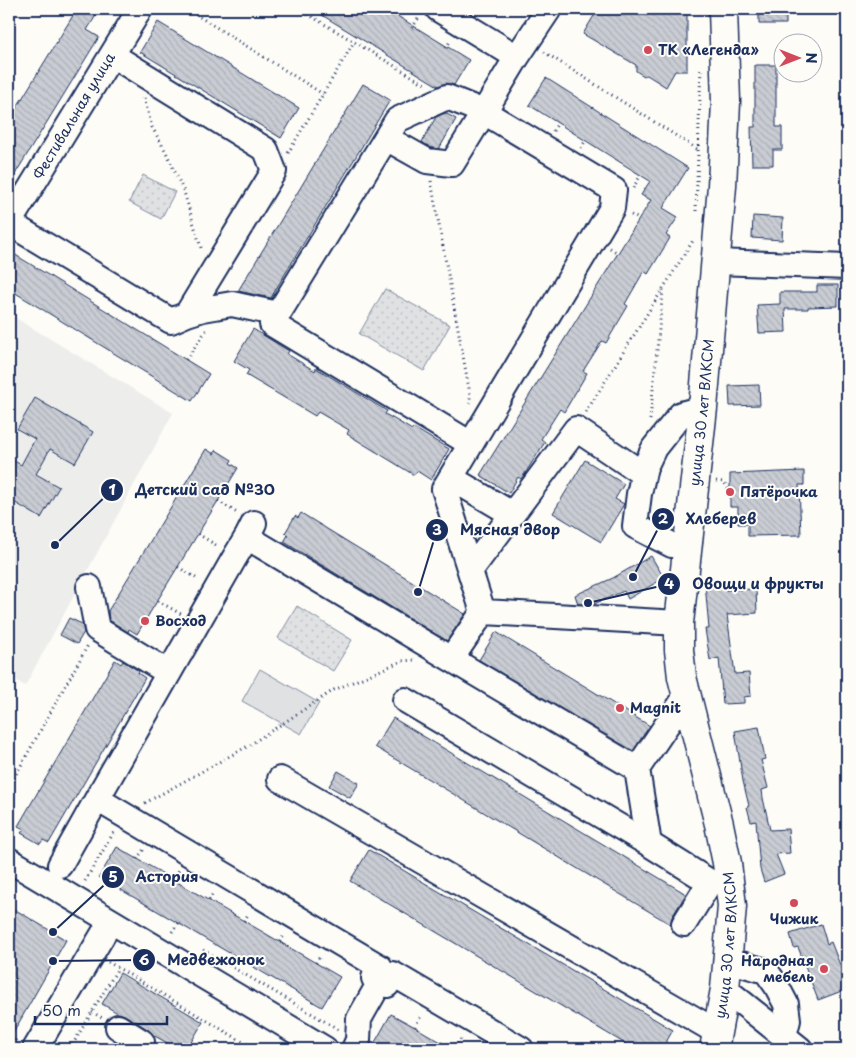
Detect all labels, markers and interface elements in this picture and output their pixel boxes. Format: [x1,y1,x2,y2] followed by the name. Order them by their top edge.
[774,32,824,82] north arrow
[658,39,760,60] place label: ТК «Легенда»
[642,44,654,56] marker: ТК «Легенда»
[27,48,120,183] street label: Фестивальная улица
[801,52,822,64] text: N
[683,338,719,487] street label: улица 30 лет ВЛКСМ
[100,475,285,505] callout: Детский сад №30
[108,477,116,500] text: 1
[134,477,275,500] text: Детский сад №30
[740,481,818,502] place label: Пятёрочка
[724,486,736,498] marker: Пятёрочка
[651,504,766,534] callout: Хлеберев
[658,506,669,529] text: 2
[686,506,756,529] text: Хлеберев
[425,515,570,545] callout: Мясная двор
[432,517,442,540] text: 3
[460,517,560,540] text: Мясная двор
[657,569,834,599] callout: Овощи и фрукты
[664,571,674,594] text: 4
[692,571,824,594] text: Овощи и фрукты
[155,610,207,631] place label: Восход
[139,615,151,627] marker: Восход
[630,697,681,718] place label: Magnit
[614,702,626,714] marker: Magnit
[100,862,208,892] callout: Астория
[108,864,118,887] text: 5
[134,864,199,887] text: Астория
[709,871,742,1020] street label: улица 30 лет ВЛКСМ
[788,897,800,909] marker: Чижик
[770,908,819,929] place label: Чижик
[132,945,274,975] callout: Медвежонок
[139,947,150,970] text: 6
[167,947,265,970] text: Медвежонок
[741,950,814,987] place label: Народная мебель
[818,963,830,975] marker: Народная мебель
[35,993,168,1025] scale bar
[42,998,81,1021] text: 50 m

